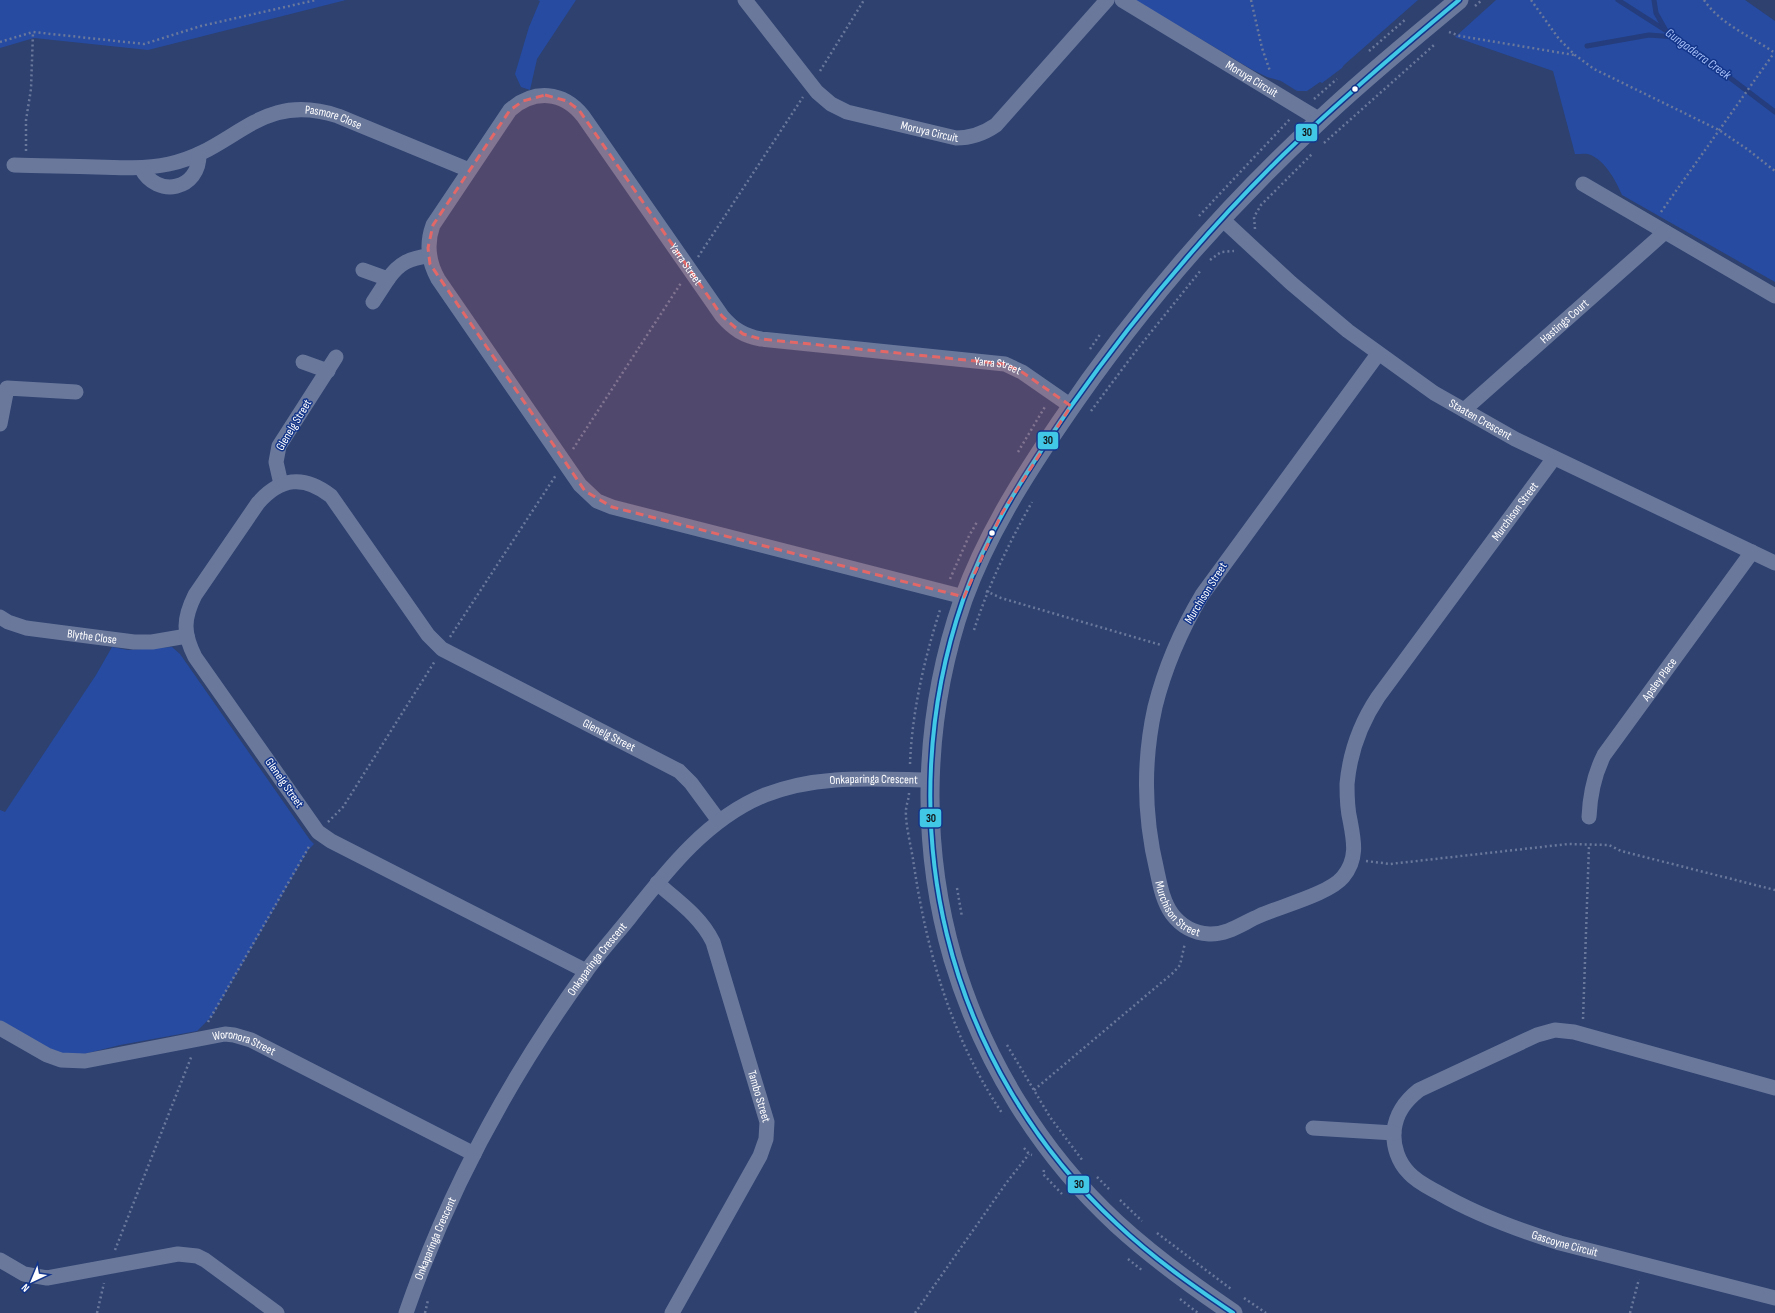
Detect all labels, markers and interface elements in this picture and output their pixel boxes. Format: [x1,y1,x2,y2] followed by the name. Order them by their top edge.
[1662,25,1735,84] water label: Gungaderra Creek
[1223,57,1281,101] street label: Moruya Circuit
[1350,84,1360,94] unlabelled marker
[304,102,364,133] street label: Pasmore Close
[899,118,959,146] street label: Moruya Circuit
[1295,123,1318,142] line badge: 30
[1302,126,1312,139] text: 30
[666,240,706,288] street label: Yarra Street
[1537,295,1592,347] street label: Hastings Court
[974,353,1024,378] street label: Yarra Street
[273,396,315,453] street label: Glenelg Street
[1446,396,1515,443] street label: Staaten Crescent
[1037,431,1059,450] line badge: 30
[1043,434,1053,447] text: 30
[1488,479,1542,544] street label: Murchison Street
[987,528,997,538] unlabelled marker
[1181,559,1231,626] street label: Murchison Street
[66,626,118,647] street label: Blythe Close
[1638,655,1680,705] street label: Apsley Place
[580,715,638,755] street label: Glenelg Street
[261,755,307,811] street label: Glenelg Street
[829,771,918,788] street label: Onkaparinga Crescent
[919,808,942,828] line badge: 30
[926,812,936,825] text: 30
[1152,879,1202,940] street label: Murchison Street
[564,919,630,998] street label: Onkaparinga Crescent
[211,1027,278,1059] street label: Woronora Street
[744,1068,774,1124] street label: Tambo Street
[1067,1175,1090,1194] line badge: 30
[1074,1178,1084,1191] text: 30
[411,1194,459,1282] street label: Onkaparinga Crescent
[1530,1227,1600,1260] street label: Gascoyne Circuit
[12,1261,52,1301] north arrow
[19,1281,32,1295] text: N

